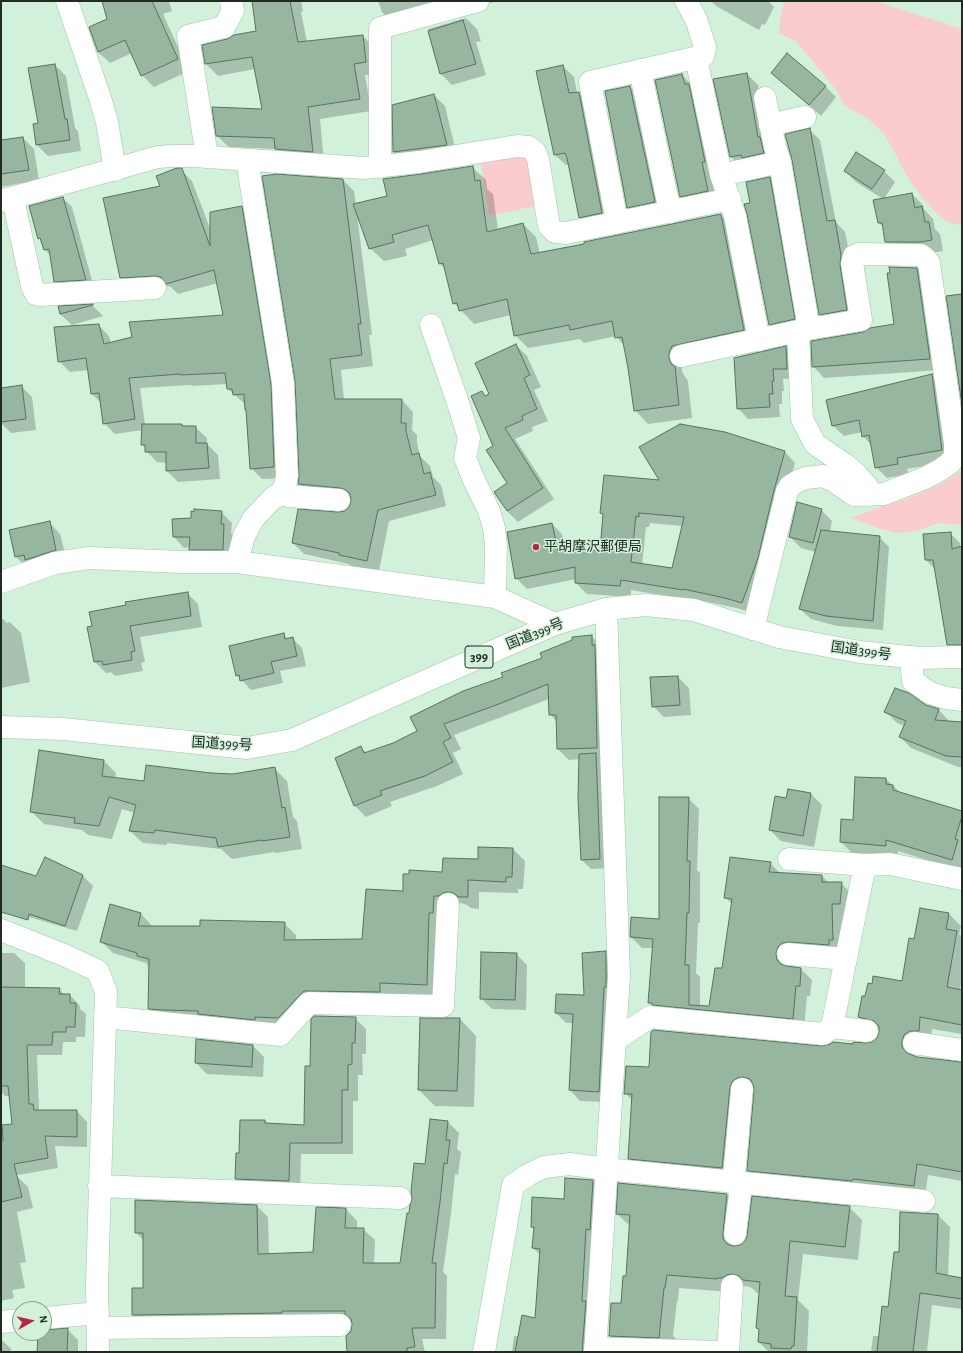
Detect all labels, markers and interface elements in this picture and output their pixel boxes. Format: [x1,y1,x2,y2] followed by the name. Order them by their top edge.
[544,539,642,555] place label: 平胡摩沢郵便局
[531,542,541,552] marker: 平胡摩沢郵便局
[504,615,566,653] street label: 国道399号
[830,638,892,664] street label: 国道399号
[465,646,493,668] road number: 399
[191,734,253,754] street label: 国道399号
[12,1301,52,1341] north arrow
[37,1315,49,1324] text: N

